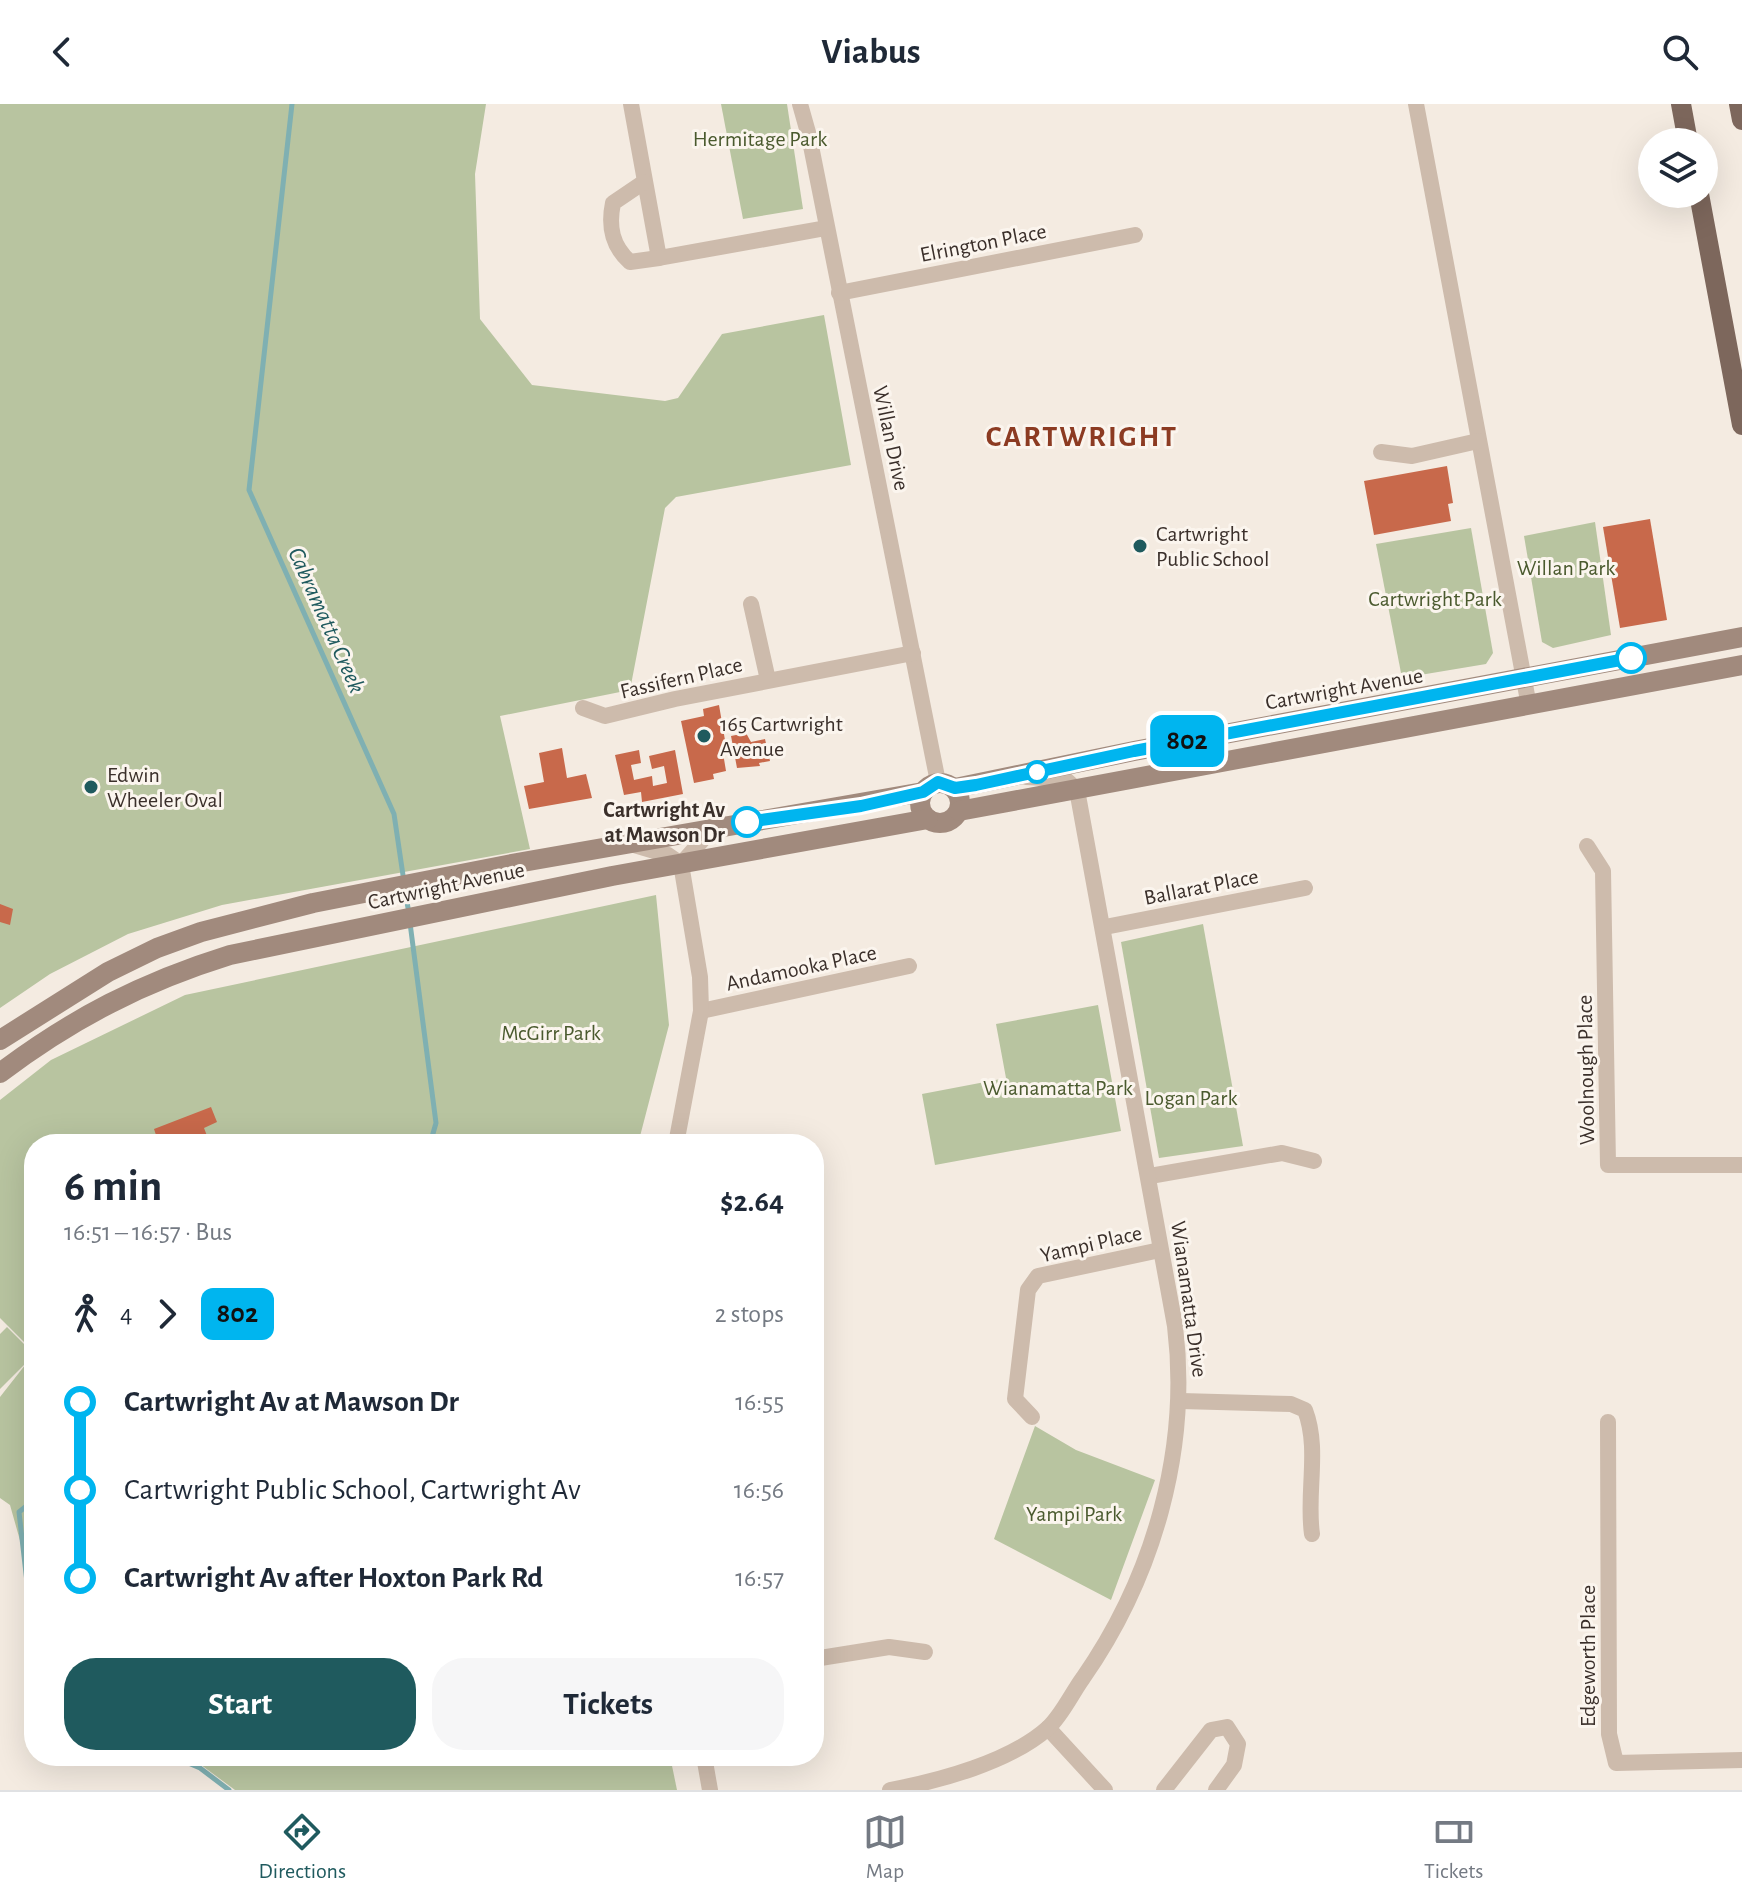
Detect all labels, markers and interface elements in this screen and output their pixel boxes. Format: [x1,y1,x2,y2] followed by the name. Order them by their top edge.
[40,30,84,74] icon: back
[1658,30,1702,74] icon: search
[821,34,921,70] text: Viabus
[693,128,827,150] park label: Hermitage Park
[1638,128,1718,208] map controls
[1638,128,1718,208] button: layers
[918,220,1048,266] street label: Elrington Place
[869,384,913,493] street label: Willan Drive
[986,422,1178,452] district label: CARTWRIGHT
[1156,523,1269,570] place label: Cartwright Public School
[1131,537,1149,555] marker: Cartwright Public School
[283,544,369,697] water label: Cabramatta Creek
[1517,557,1615,579] park label: Willan Park
[1368,588,1502,610] park label: Cartwright Park
[1616,643,1646,673] unlabelled marker
[618,653,745,703] street label: Fassifern Place
[1264,664,1425,714] street label: Cartwright Avenue
[720,713,843,760] place label: 165 Cartwright Avenue
[1141,715,1233,767] line badge: 802
[695,727,713,745] marker: 165 Cartwright Avenue
[1166,727,1208,755] text: 802
[1026,761,1048,783] unlabelled marker
[107,764,223,811] place label: Edwin Wheeler Oval
[82,778,100,796] marker: Edwin Wheeler Oval
[603,799,725,846] place label: Cartwright Av at Mawson Dr
[732,807,762,837] marker: Cartwright Av at Mawson Dr
[366,859,527,913] street label: Cartwright Avenue
[1142,865,1260,909] street label: Ballarat Place
[724,941,879,995] street label: Andamooka Place
[1574,995,1598,1145] street label: Woolnough Place
[501,1022,601,1044] park label: McGirr Park
[983,1077,1133,1099] park label: Wianamatta Park
[1145,1087,1237,1109] park label: Logan Park
[64,1165,162,1209] text: 6 min
[720,1187,784,1217] text: $2.64
[64,1219,232,1245] text: 16:51 – 16:57 · Bus
[1167,1220,1211,1379] street label: Wianamatta Drive
[1038,1222,1144,1266] street label: Yampi Place
[64,1292,108,1336] icon: walk
[145,1292,189,1336] icon: forward
[217,1300,258,1328] text: 802
[120,1301,133,1327] text: 4
[715,1301,784,1327] text: 2 stops
[124,1387,459,1417] text: Cartwright Av at Mawson Dr
[735,1389,784,1415] text: 16:55
[124,1475,581,1505] text: Cartwright Public School, Cartwright Av
[734,1477,784,1503] text: 16:56
[1026,1503,1122,1525] park label: Yampi Park
[124,1563,543,1593] text: Cartwright Av after Hoxton Park Rd
[735,1565,784,1591] text: 16:57
[1577,1585,1599,1727] street label: Edgeworth Place
[64,1658,416,1750] button: Start
[432,1658,784,1750] button: Tickets
[258,1810,346,1884] tab: Directions
[863,1810,907,1884] tab: Map
[1424,1810,1484,1884] tab: Tickets

